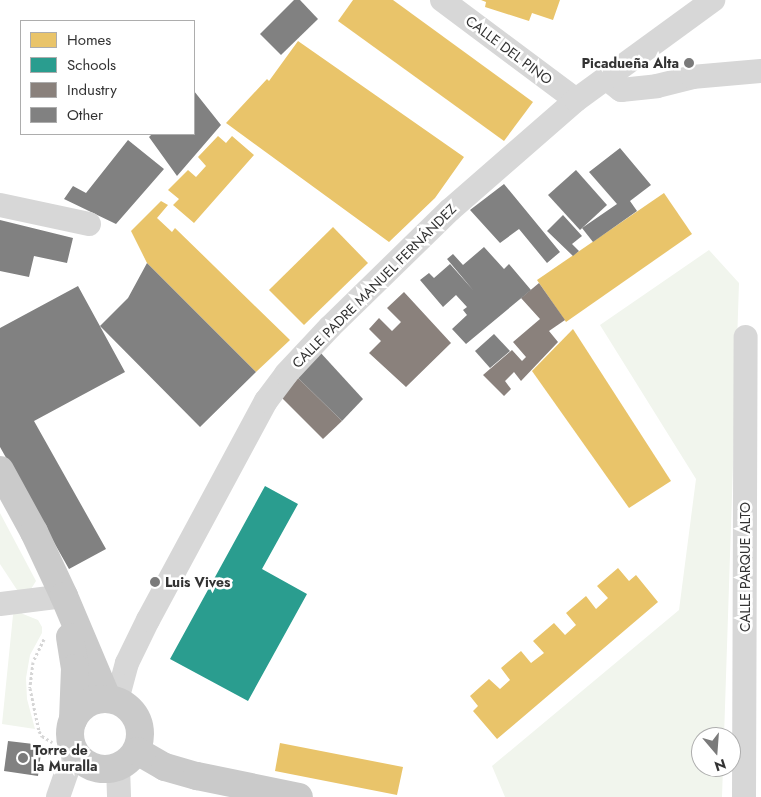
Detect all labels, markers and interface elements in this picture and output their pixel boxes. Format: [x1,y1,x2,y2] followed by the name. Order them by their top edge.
[462,12,556,88] street label: CALLE DEL PINO
[20,20,195,135] legend
[67,29,111,51] text: Homes
[67,54,116,76] text: Schools
[581,55,679,71] place label: Picadueña Alta
[683,57,695,69] marker: Picadueña Alta
[67,79,117,101] text: Industry
[67,104,103,126] text: Other
[288,200,460,372] street label: CALLE PADRE MANUEL FERNÁNDEZ
[737,502,753,632] street label: CALLE PARQUE ALTO
[165,574,230,590] place label: Luis Vives
[149,576,161,588] marker: Luis Vives
[691,727,741,777] north arrow
[33,742,97,774] place label: Torre de la Muralla
[17,752,29,764] marker: Torre de la Muralla
[712,754,729,777] text: N

